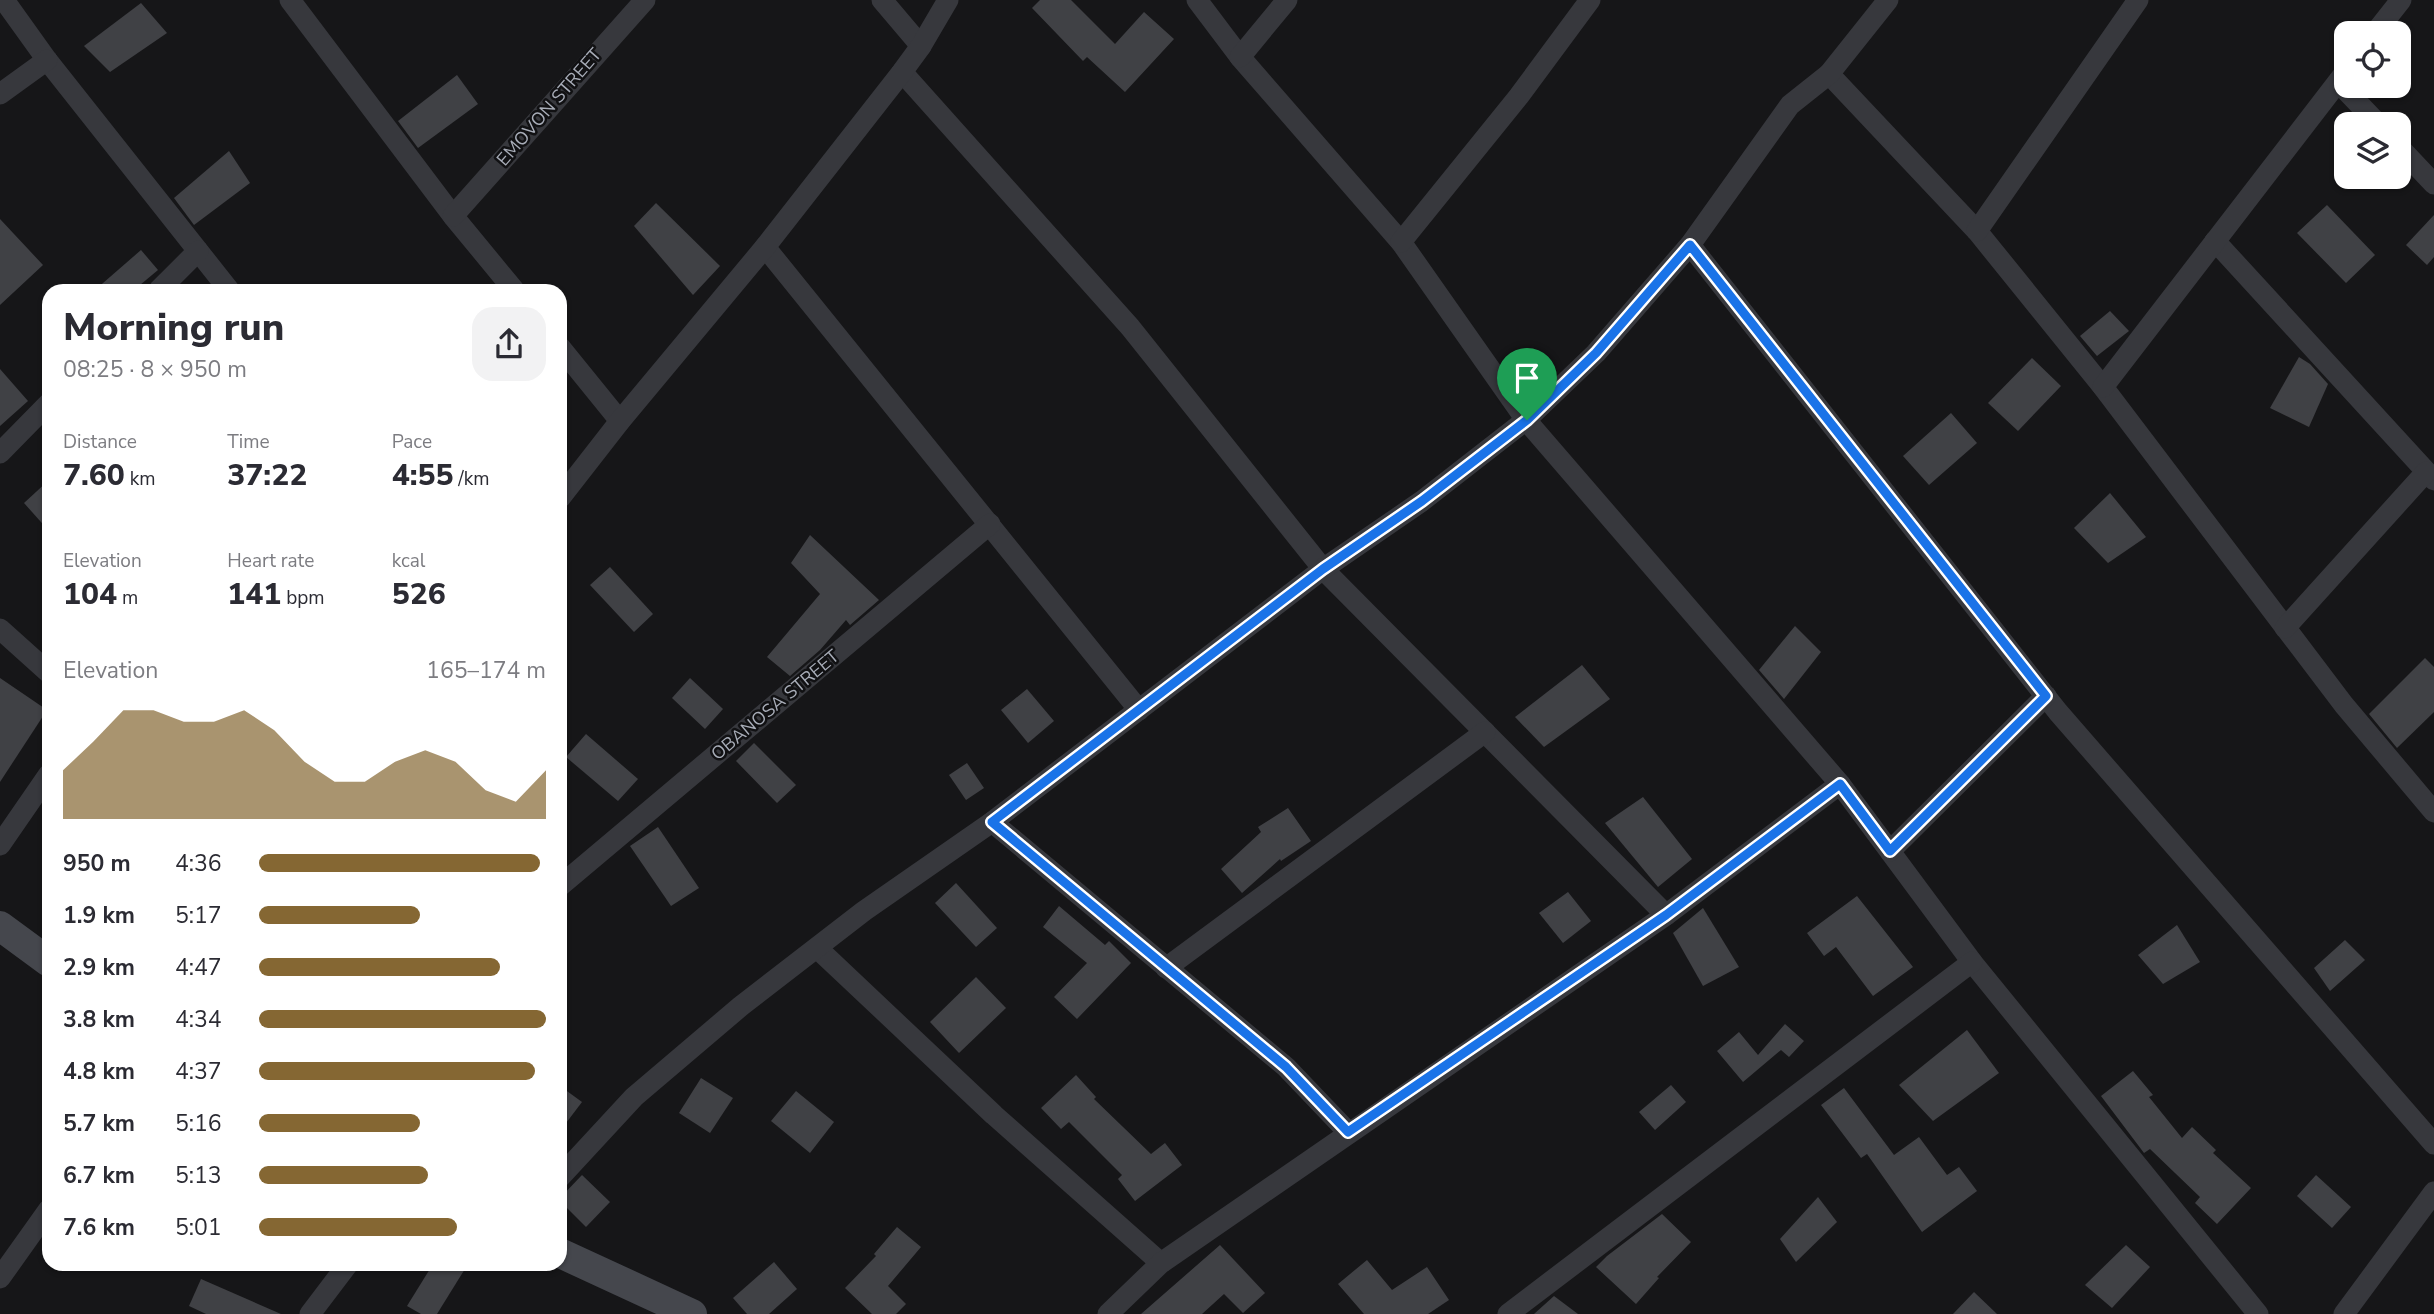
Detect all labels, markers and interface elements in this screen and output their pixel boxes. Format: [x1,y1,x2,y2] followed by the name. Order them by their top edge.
[2334,21,2411,189] map controls
[2334,21,2411,98] button: locate
[491,43,607,171] street label: EMOVON STREET
[2334,112,2411,189] button: layers
[63,302,284,353] text: Morning run
[472,307,546,381] button: share
[1497,348,1557,420] pin
[63,354,247,385] text: 08:25 · 8 × 950 m
[1508,359,1546,397] icon: arrive
[63,429,137,455] text: Distance
[227,429,270,455] text: Time
[392,429,432,455] text: Pace
[63,455,125,496] text: 7.60
[227,455,307,496] text: 37:22
[392,455,453,496] text: 4:55
[125,466,155,492] text: km
[453,466,489,492] text: /km
[63,548,142,574] text: Elevation
[227,548,314,574] text: Heart rate
[392,548,425,574] text: kcal
[63,574,117,615] text: 104
[227,574,281,615] text: 141
[392,574,446,615] text: 526
[117,585,138,611] text: m
[281,585,325,611] text: bpm
[706,644,844,766] street label: OBANOSA STREET
[63,655,158,686] text: Elevation
[426,655,546,686] text: 165–174 m
[63,848,131,879] text: 950 m
[175,848,222,879] text: 4:36
[63,900,135,931] text: 1.9 km
[175,900,222,931] text: 5:17
[63,952,135,983] text: 2.9 km
[175,952,222,983] text: 4:47
[63,1004,135,1035] text: 3.8 km
[175,1004,222,1035] text: 4:34
[63,1056,135,1087] text: 4.8 km
[175,1056,222,1087] text: 4:37
[63,1108,135,1139] text: 5.7 km
[175,1108,222,1139] text: 5:16
[63,1160,135,1191] text: 6.7 km
[175,1160,222,1191] text: 5:13
[63,1212,135,1243] text: 7.6 km
[175,1212,222,1243] text: 5:01

